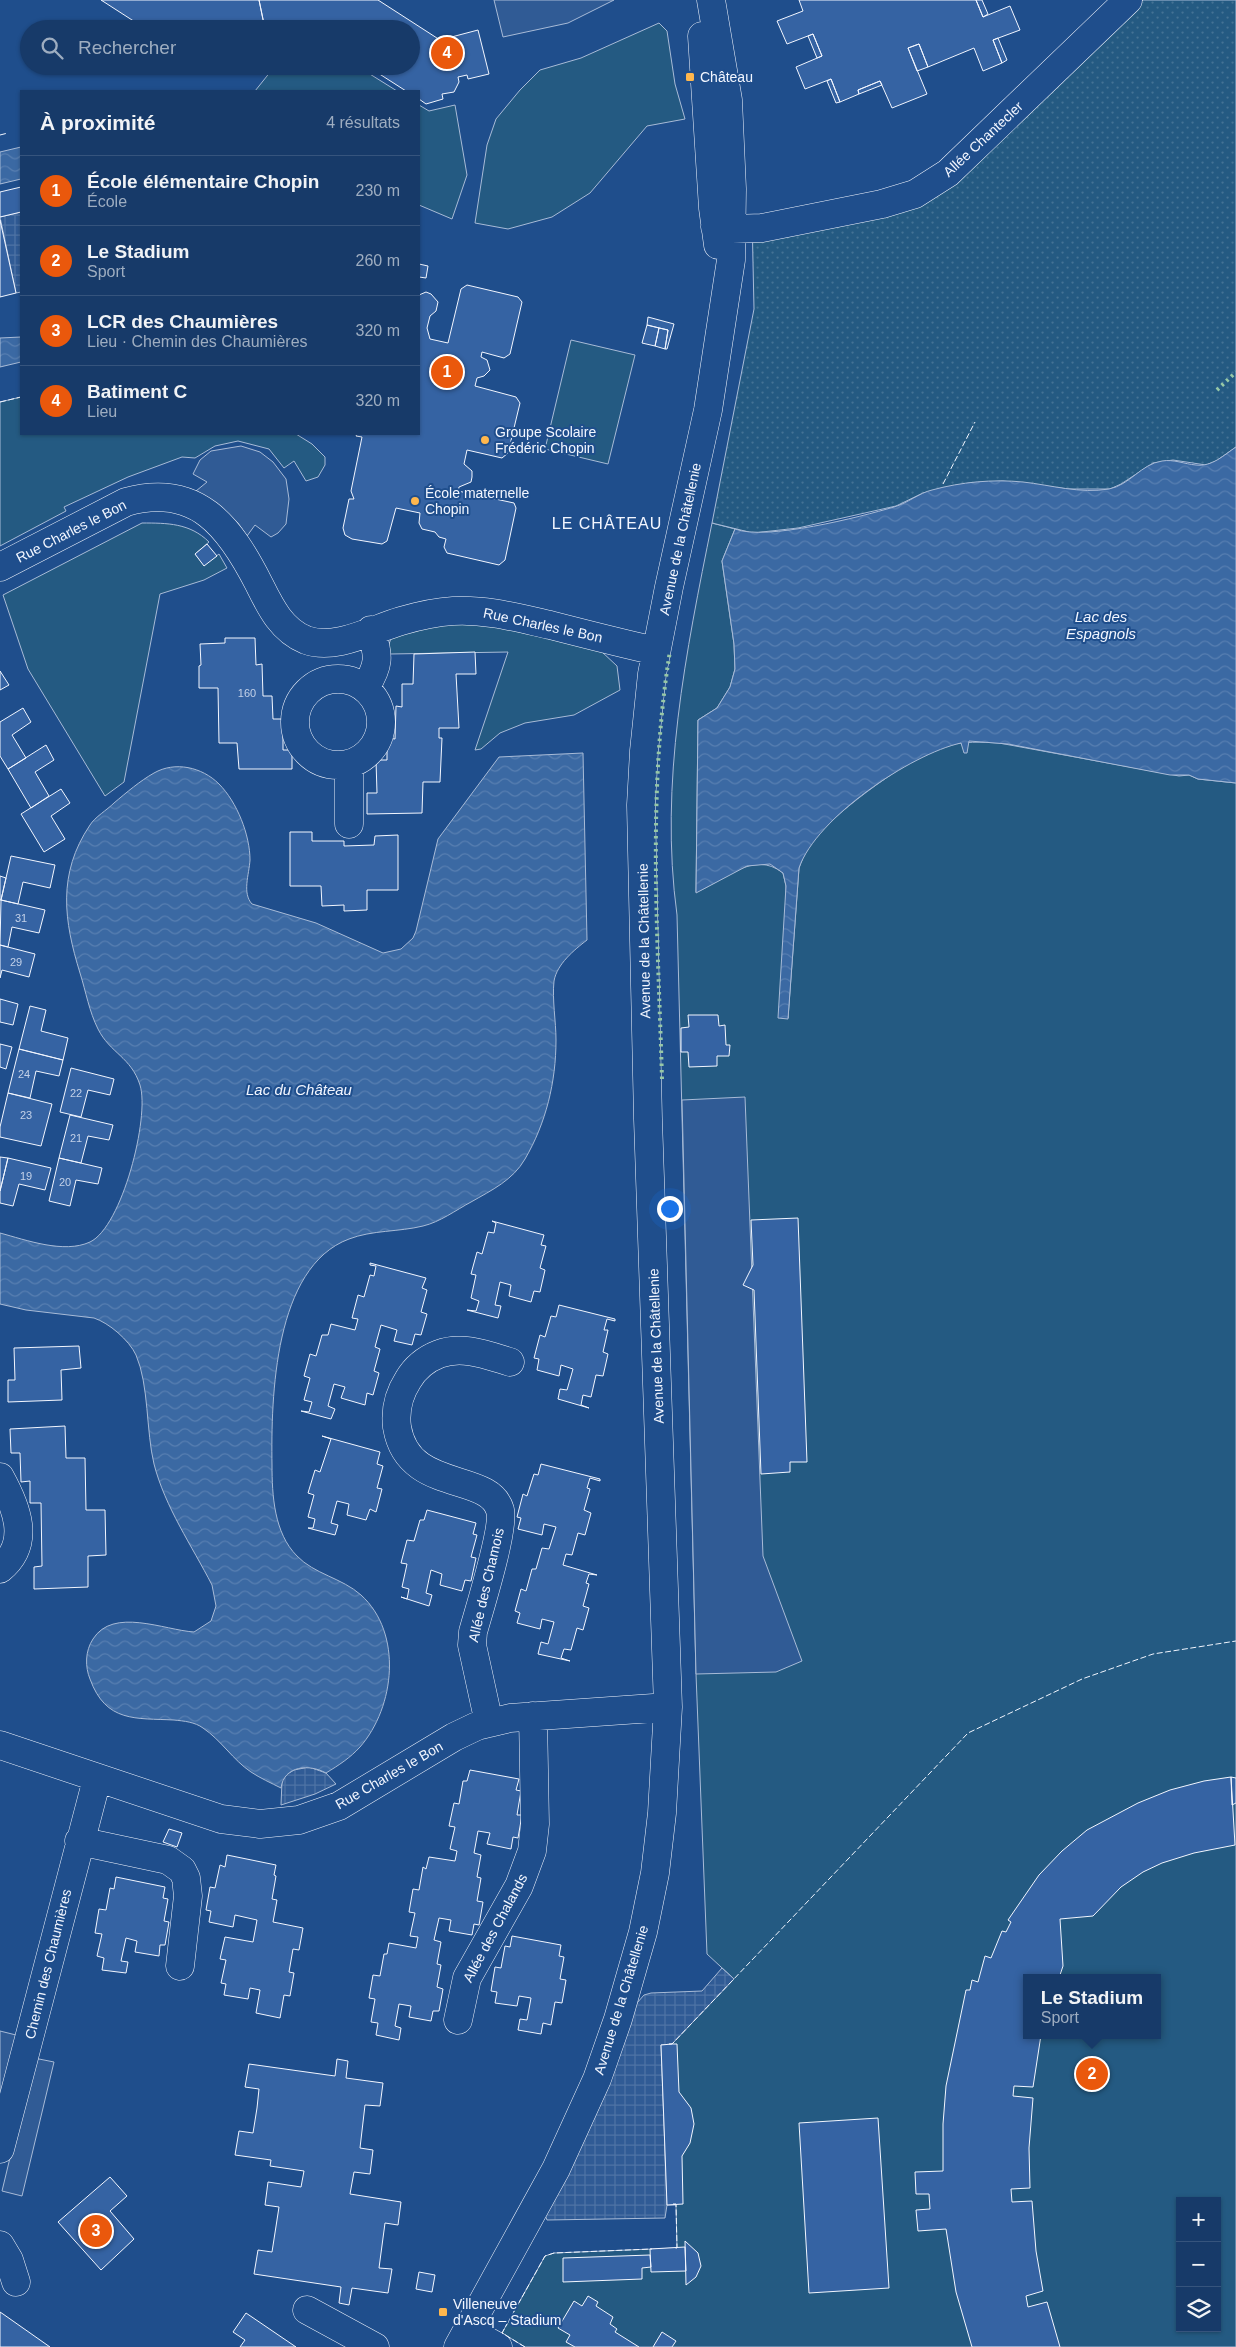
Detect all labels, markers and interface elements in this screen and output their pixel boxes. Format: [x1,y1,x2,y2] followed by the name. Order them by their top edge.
[20,20,420,75] search box
[38,34,66,62] icon: search
[431,34,463,72] pin: 4
[78,37,176,58] text: Rechercher
[700,69,753,85] place label: Château
[684,71,696,83] marker: Château
[940,98,1026,180] street label: Allée Chantecler
[40,111,156,134] text: À proximité
[326,114,400,131] text: 4 résultats
[87,171,319,192] text: École élémentaire Chopin
[52,182,60,199] text: 1
[356,182,400,199] text: 230 m
[87,193,127,210] text: École
[87,241,189,262] text: Le Stadium
[52,252,60,269] text: 2
[356,252,400,269] text: 260 m
[87,263,125,280] text: Sport
[87,311,278,332] text: LCR des Chaumières
[52,322,60,339] text: 3
[356,322,400,339] text: 320 m
[87,333,308,350] text: Lieu · Chemin des Chaumières
[431,353,463,391] pin: 1
[87,381,187,402] text: Batiment C
[52,392,60,409] text: 4
[356,392,400,409] text: 320 m
[87,403,117,420] text: Lieu
[495,424,596,456] place label: Groupe Scolaire Frédéric Chopin
[479,434,491,446] marker: Groupe Scolaire Frédéric Chopin
[656,461,704,617] street label: Avenue de la Châtellenie
[425,485,529,517] place label: École maternelle Chopin
[409,495,421,507] marker: École maternelle Chopin
[13,496,129,566] street label: Rue Charles le Bon
[552,514,662,532] district label: LE CHÂTEAU
[482,605,604,645] street label: Rue Charles le Bon
[1066,608,1137,642] water label: Lac des Espagnols
[238,687,256,699] house number: 160
[635,863,653,1019] street label: Avenue de la Châtellenie
[15,912,27,924] house number: 31
[10,956,22,968] house number: 29
[18,1068,30,1080] house number: 24
[246,1081,353,1098] water label: Lac du Château
[70,1087,82,1099] house number: 22
[20,1109,32,1121] house number: 23
[70,1132,82,1144] house number: 21
[20,1170,32,1182] house number: 19
[59,1176,71,1188] house number: 20
[657,1196,683,1222] your location
[645,1268,667,1424] street label: Avenue de la Châtellenie
[465,1526,507,1644] street label: Allée des Chamois
[332,1738,446,1812] street label: Rue Charles le Bon
[460,1871,530,1985] street label: Allée des Chalands
[22,1887,74,2041] street label: Chemin des Chaumières
[591,1923,651,2077] street label: Avenue de la Châtellenie
[1023,1974,1161,2039] popup
[1041,1987,1143,2008] text: Le Stadium
[1041,2009,1079,2026] text: Sport
[1076,2055,1108,2093] pin: 2
[1176,2197,1221,2332] map controls
[1176,2197,1221,2242] button: +
[80,2212,112,2250] pin: 3
[1176,2242,1221,2287] button: −
[1176,2287,1221,2332] button: layers
[453,2296,562,2328] place label: Villeneuve d'Ascq – Stadium
[437,2306,449,2318] marker: Villeneuve d'Ascq – Stadium

